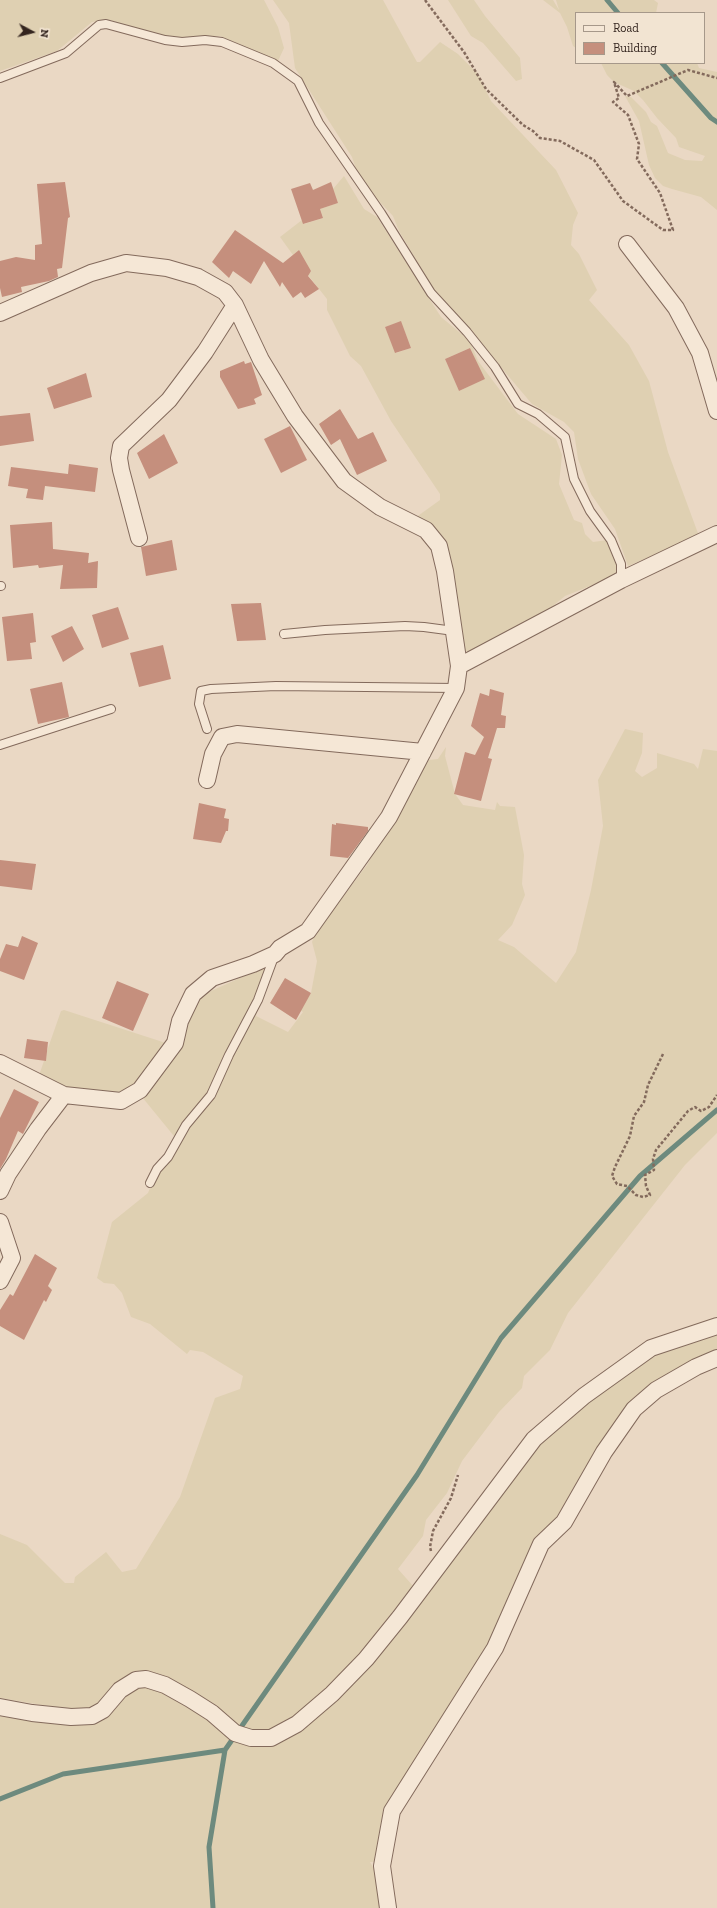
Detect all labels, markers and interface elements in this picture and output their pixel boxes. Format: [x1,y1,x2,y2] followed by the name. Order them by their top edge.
[12,12,52,52] north arrow
[575,12,705,64] legend
[613,21,639,35] text: Road
[37,29,51,38] text: N
[613,41,657,55] text: Building

